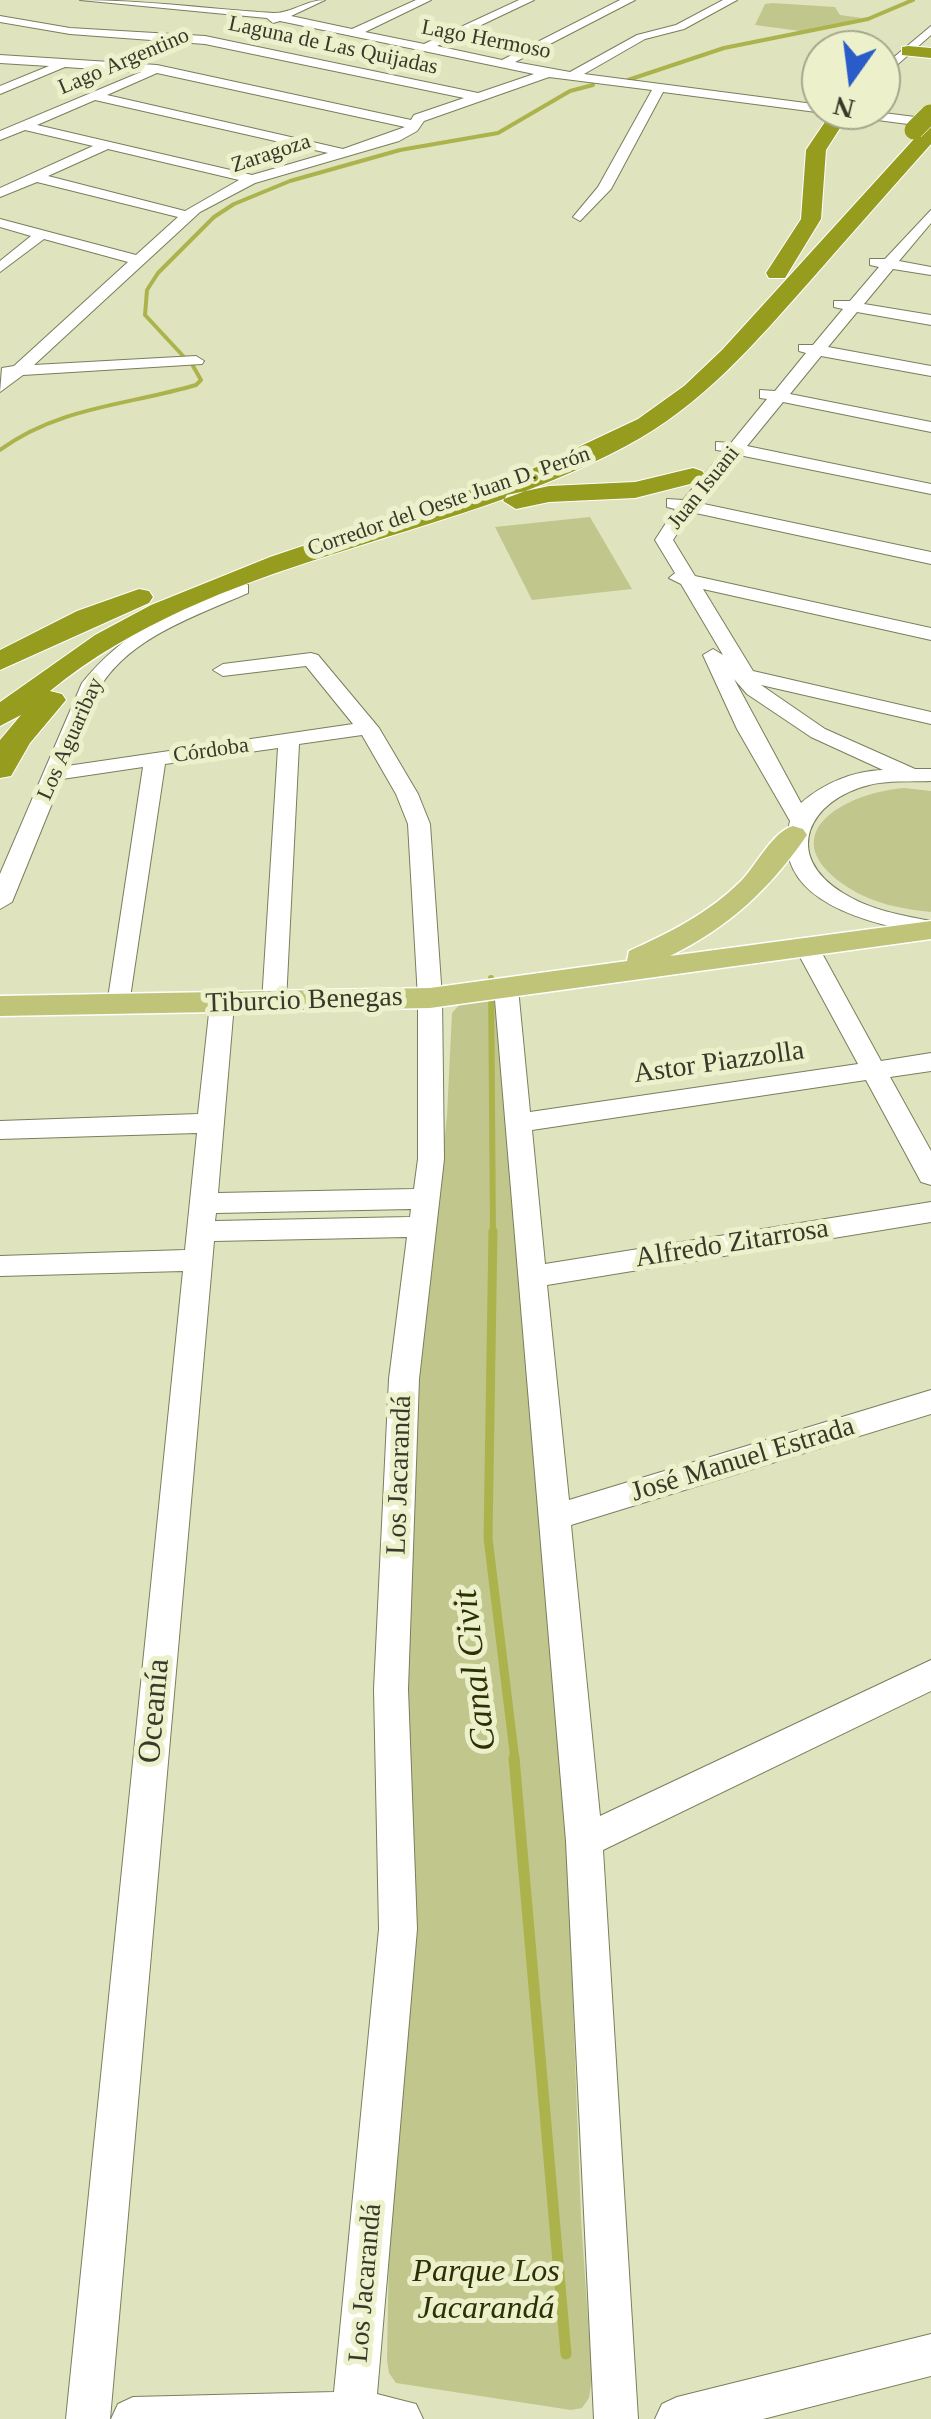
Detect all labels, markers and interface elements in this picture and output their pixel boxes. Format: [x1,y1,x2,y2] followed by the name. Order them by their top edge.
[226,11,440,81] street label: Laguna de Las Quijadas
[419,15,553,65] street label: Lago Hermoso
[55,23,193,101] street label: Lago Argentino
[801,30,901,130] north arrow
[831,90,858,125] text: N
[228,129,314,179] street label: Zaragoza
[304,441,594,563] street label: Corredor del Oeste Juan D. Perón
[662,441,746,535] street label: Juan Isuani
[32,674,110,804] street label: Los Aguaribay
[172,733,250,769] street label: Córdoba
[205,981,403,1021] street label: Tiburcio Benegas
[632,1034,806,1092] street label: Astor Piazzolla
[633,1212,831,1276] street label: Alfredo Zitarrosa
[380,1395,420,1555] street label: Los Jacarandá
[627,1410,859,1510] street label: José Manuel Estrada
[445,1587,507,1753] water label: Canal Civit
[131,1657,179,1765] street label: Oceanía
[342,2202,390,2364] street label: Los Jacarandá
[412,2254,560,2329] park label: Parque Los Jacarandá

